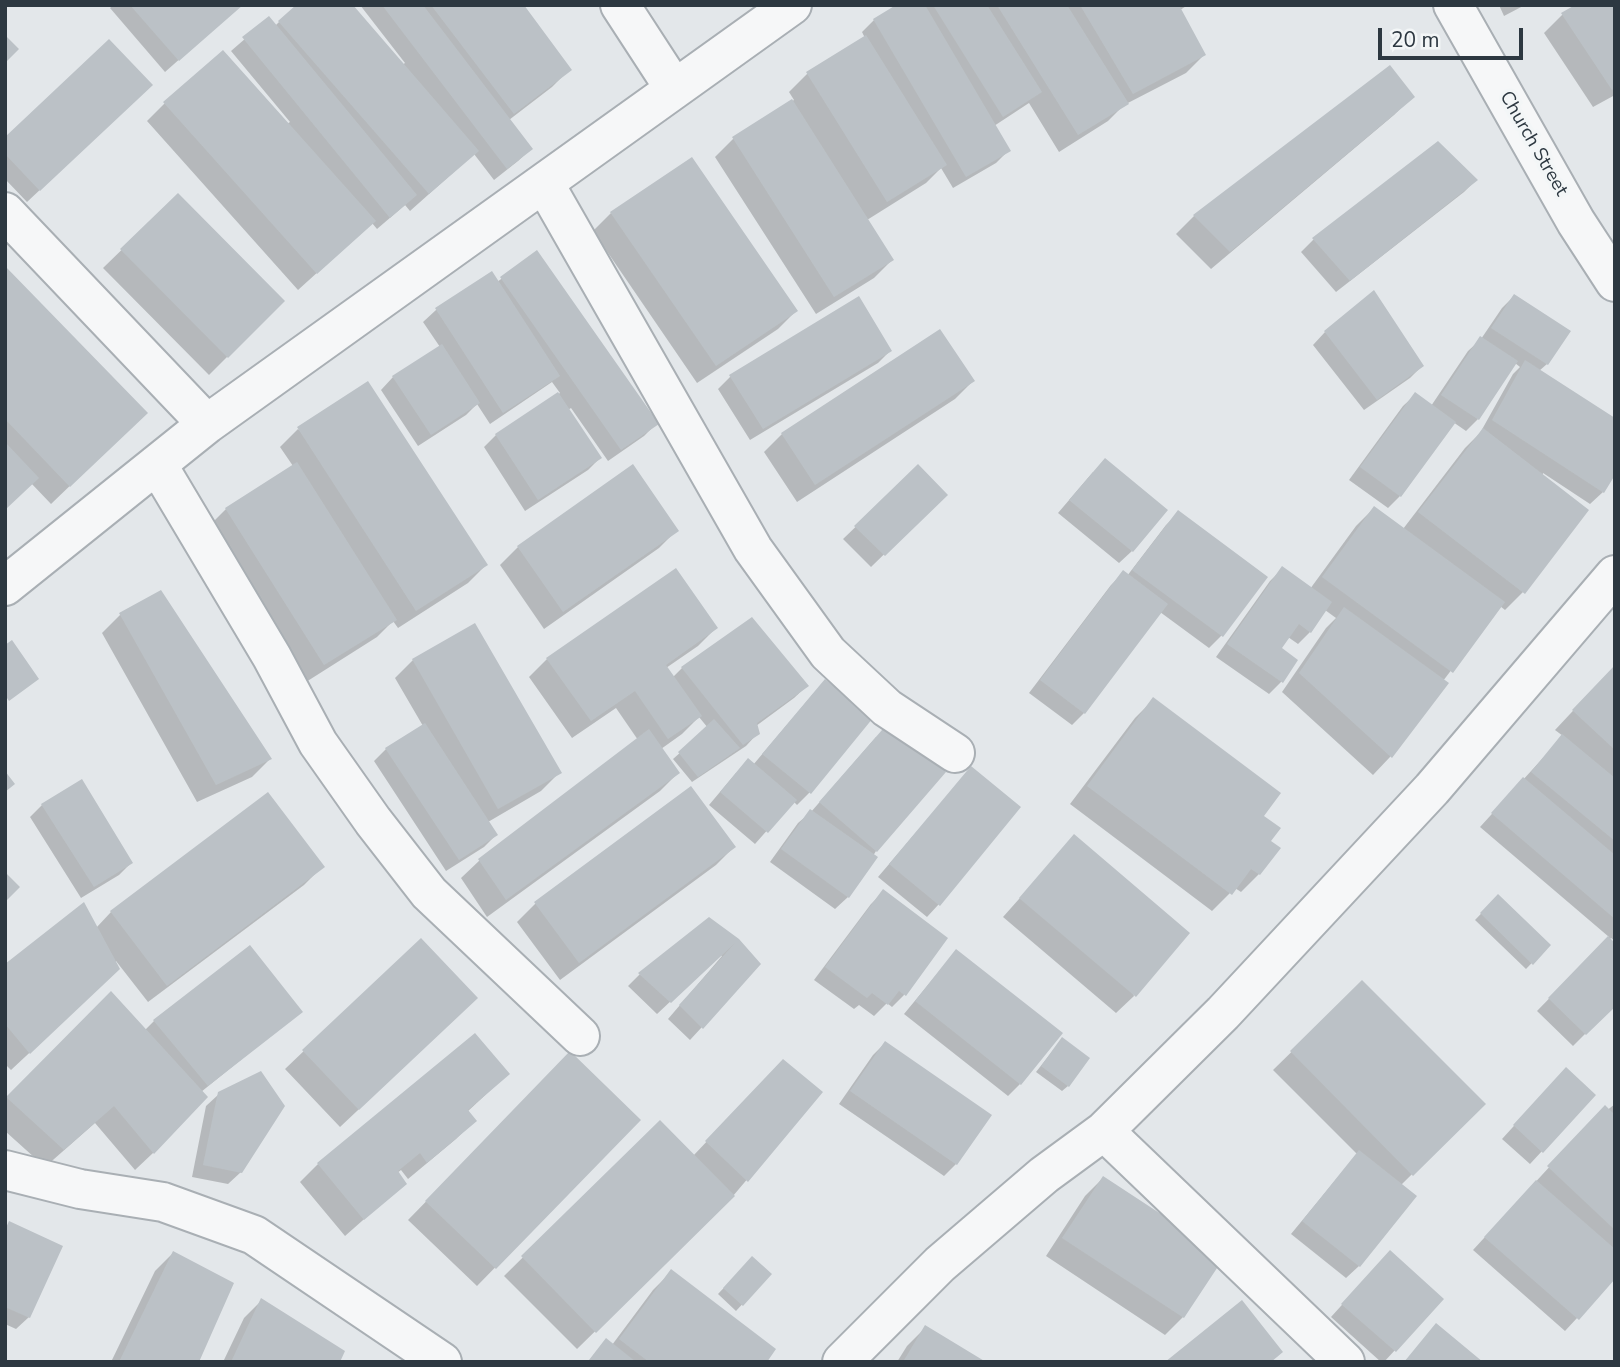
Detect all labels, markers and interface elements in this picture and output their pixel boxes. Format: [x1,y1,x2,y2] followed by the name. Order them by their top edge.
[1382,14,1527,58] scale bar
[1391,26,1440,54] text: 20 m
[1494,88,1572,200] street label: Church Street

